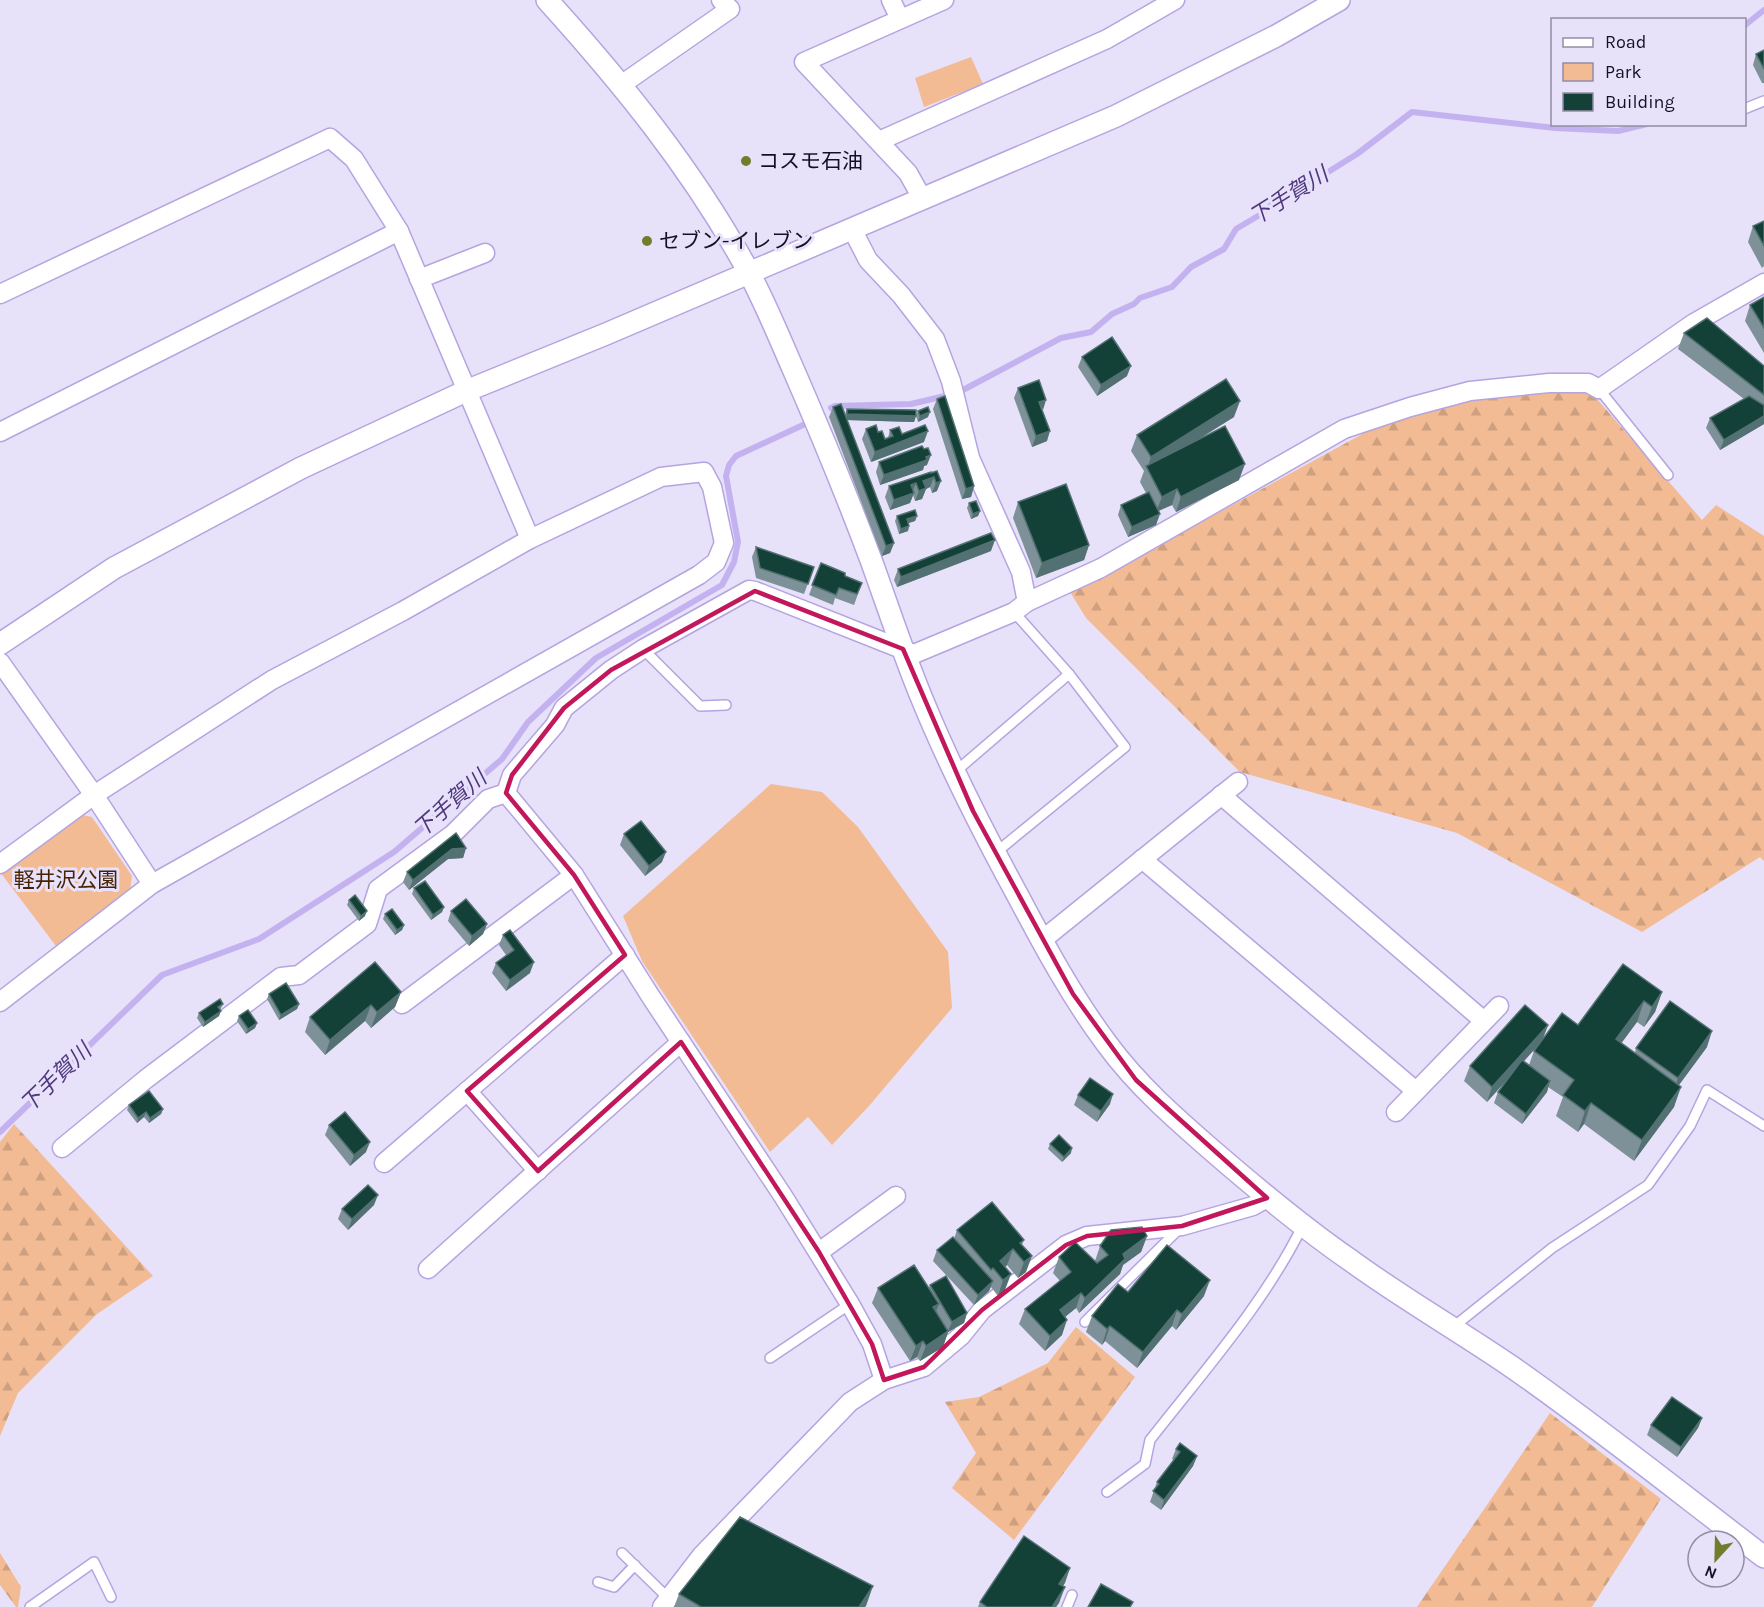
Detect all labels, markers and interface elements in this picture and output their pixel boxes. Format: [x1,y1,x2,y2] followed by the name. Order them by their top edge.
[1551,18,1746,126] legend
[1605,31,1646,53] text: Road
[1605,61,1642,83] text: Park
[1605,91,1675,113] text: Building
[758,149,863,173] place label: コスモ石油
[739,154,753,168] marker: コスモ石油
[1245,161,1335,230] water label: 下手賀川
[659,229,813,253] place label: セブン-イレブン
[640,234,654,248] marker: セブン-イレブン
[408,764,493,843] water label: 下手賀川
[14,868,119,892] park label: 軽井沢公園
[15,1037,98,1118] water label: 下手賀川
[1686,1529,1746,1589] north arrow
[1702,1561,1719,1583] text: N

